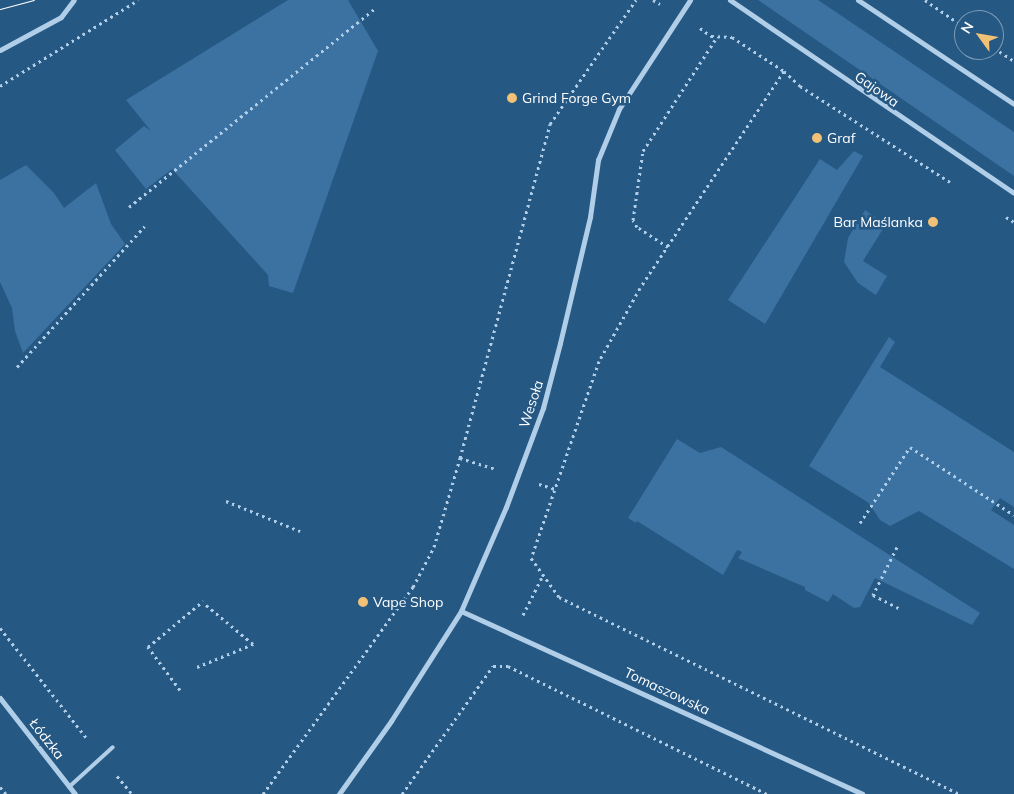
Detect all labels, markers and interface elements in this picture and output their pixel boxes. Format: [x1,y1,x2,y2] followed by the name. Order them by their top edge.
[954,10,1004,60] north arrow
[957,18,978,37] text: N
[852,68,902,110] street label: Gajowa
[522,90,631,106] place label: Grind Forge Gym
[506,92,518,104] marker: Grind Forge Gym
[827,130,855,146] place label: Graf
[811,132,823,144] marker: Graf
[834,214,923,230] place label: Bar Maślanka
[927,216,939,228] marker: Bar Maślanka
[515,378,547,430] street label: Wesoła
[373,594,443,610] place label: Vape Shop
[357,596,369,608] marker: Vape Shop
[622,664,712,718] street label: Tomaszowska
[26,715,68,763] street label: Łódzka

